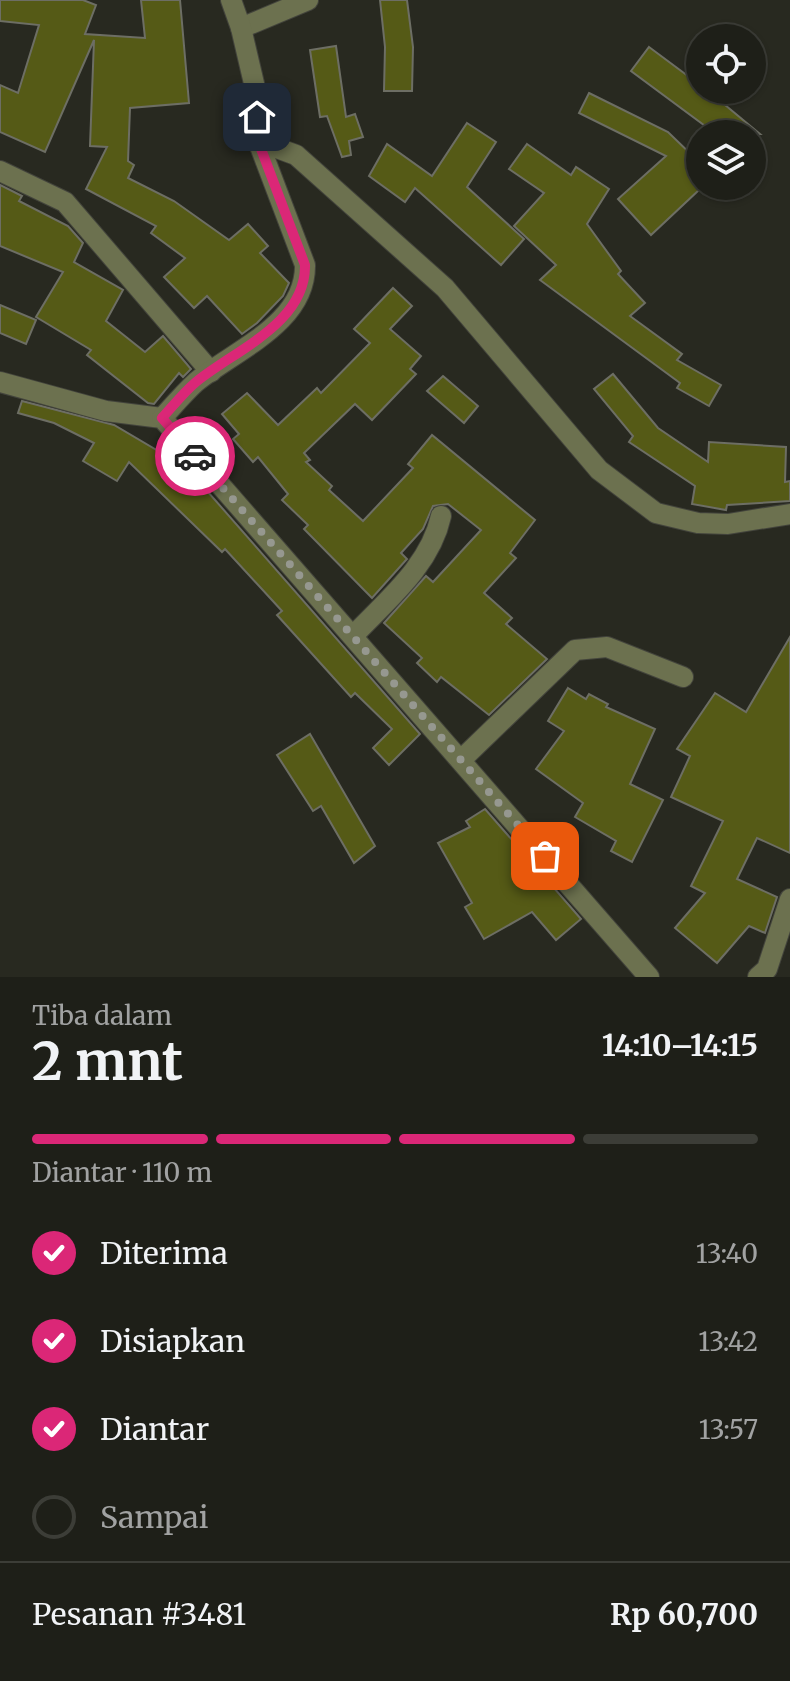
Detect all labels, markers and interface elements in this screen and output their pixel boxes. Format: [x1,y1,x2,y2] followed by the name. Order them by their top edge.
[686,24,766,200] map controls
[686,24,766,104] button: locate
[223,83,291,151] pin
[235,95,279,139] icon: home
[686,120,766,200] button: layers
[155,416,235,496] courier
[173,434,217,478] icon: car
[511,822,579,890] pin
[523,834,567,878] icon: bag
[32,999,172,1032] text: Tiba dalam
[602,1026,758,1064] text: 14:10–14:15
[32,1029,183,1094] text: 2 mnt
[32,1156,212,1189] text: Diantar · 110 m
[32,1231,76,1275] icon: check
[100,1234,228,1272] text: Diterima
[696,1237,758,1270] text: 13:40
[32,1319,76,1363] icon: check
[100,1322,245,1360] text: Disiapkan
[698,1325,758,1358] text: 13:42
[32,1407,76,1451] icon: check
[100,1410,209,1448] text: Diantar
[699,1413,758,1446] text: 13:57
[100,1498,208,1536] text: Sampai
[32,1595,246,1633] text: Pesanan #3481
[610,1595,758,1633] text: Rp 60,700

